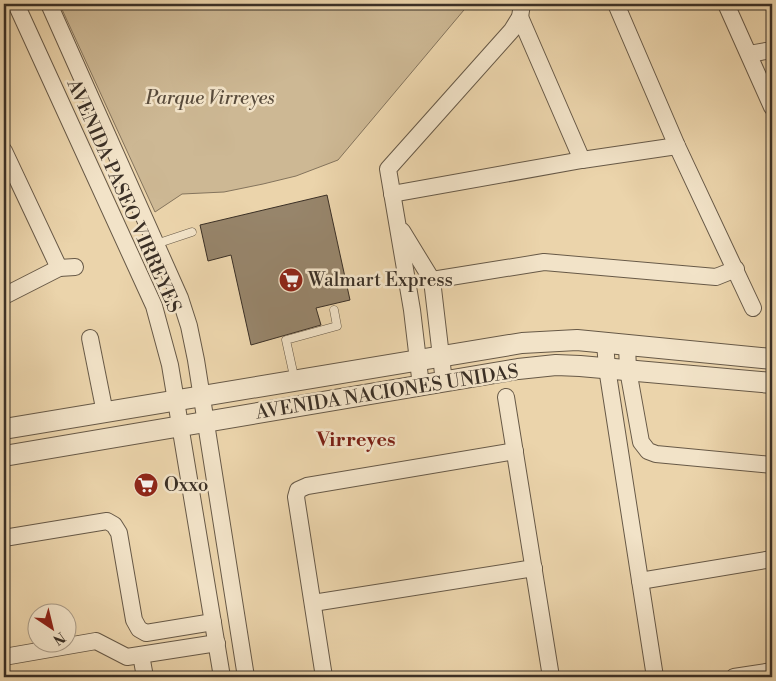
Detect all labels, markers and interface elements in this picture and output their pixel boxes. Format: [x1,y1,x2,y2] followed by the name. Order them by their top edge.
[61,74,187,317] street label: AVENIDA PASEO VIRREYES
[144,86,275,110] park label: Parque Virreyes
[278,267,304,293] supermarket icon: Walmart Express
[307,268,453,292] place label: Walmart Express
[253,359,520,425] street label: AVENIDA NACIONES UNIDAS
[315,428,396,453] district label: Virreyes
[133,472,159,498] supermarket icon: Oxxo
[164,473,208,497] place label: Oxxo
[28,604,78,654] north arrow
[49,627,69,648] text: N

